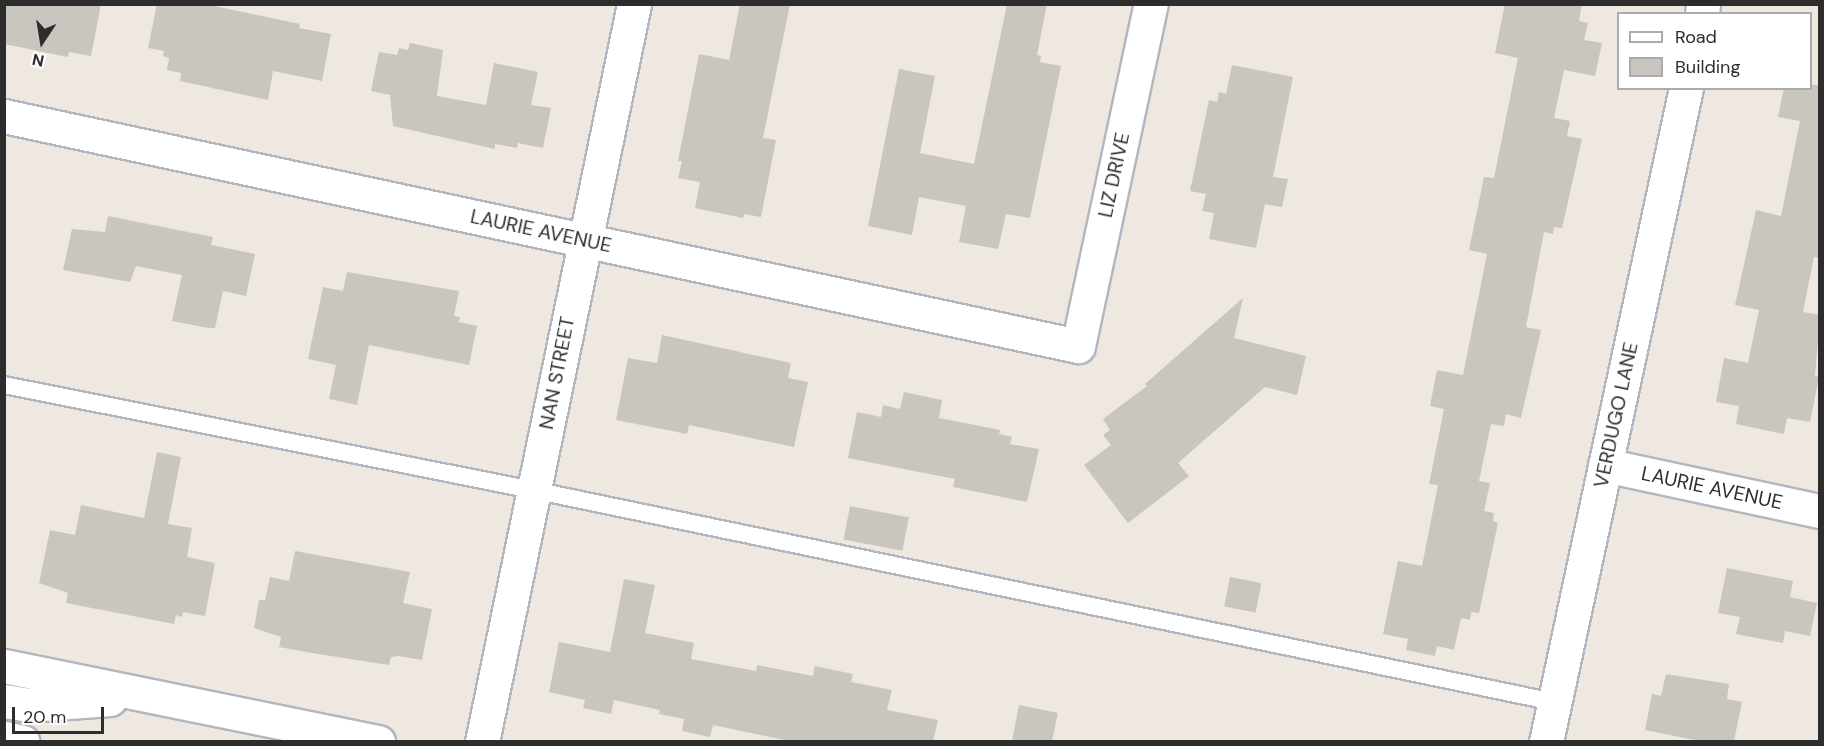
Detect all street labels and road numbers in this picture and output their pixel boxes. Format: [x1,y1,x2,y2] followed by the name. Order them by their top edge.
[1093,130,1135,220] street label: LIZ DRIVE
[468,204,614,258] street label: LAURIE AVENUE
[534,315,580,431] street label: NAN STREET
[1589,340,1643,490] street label: VERDUGO LANE
[1639,461,1785,515] street label: LAURIE AVENUE

